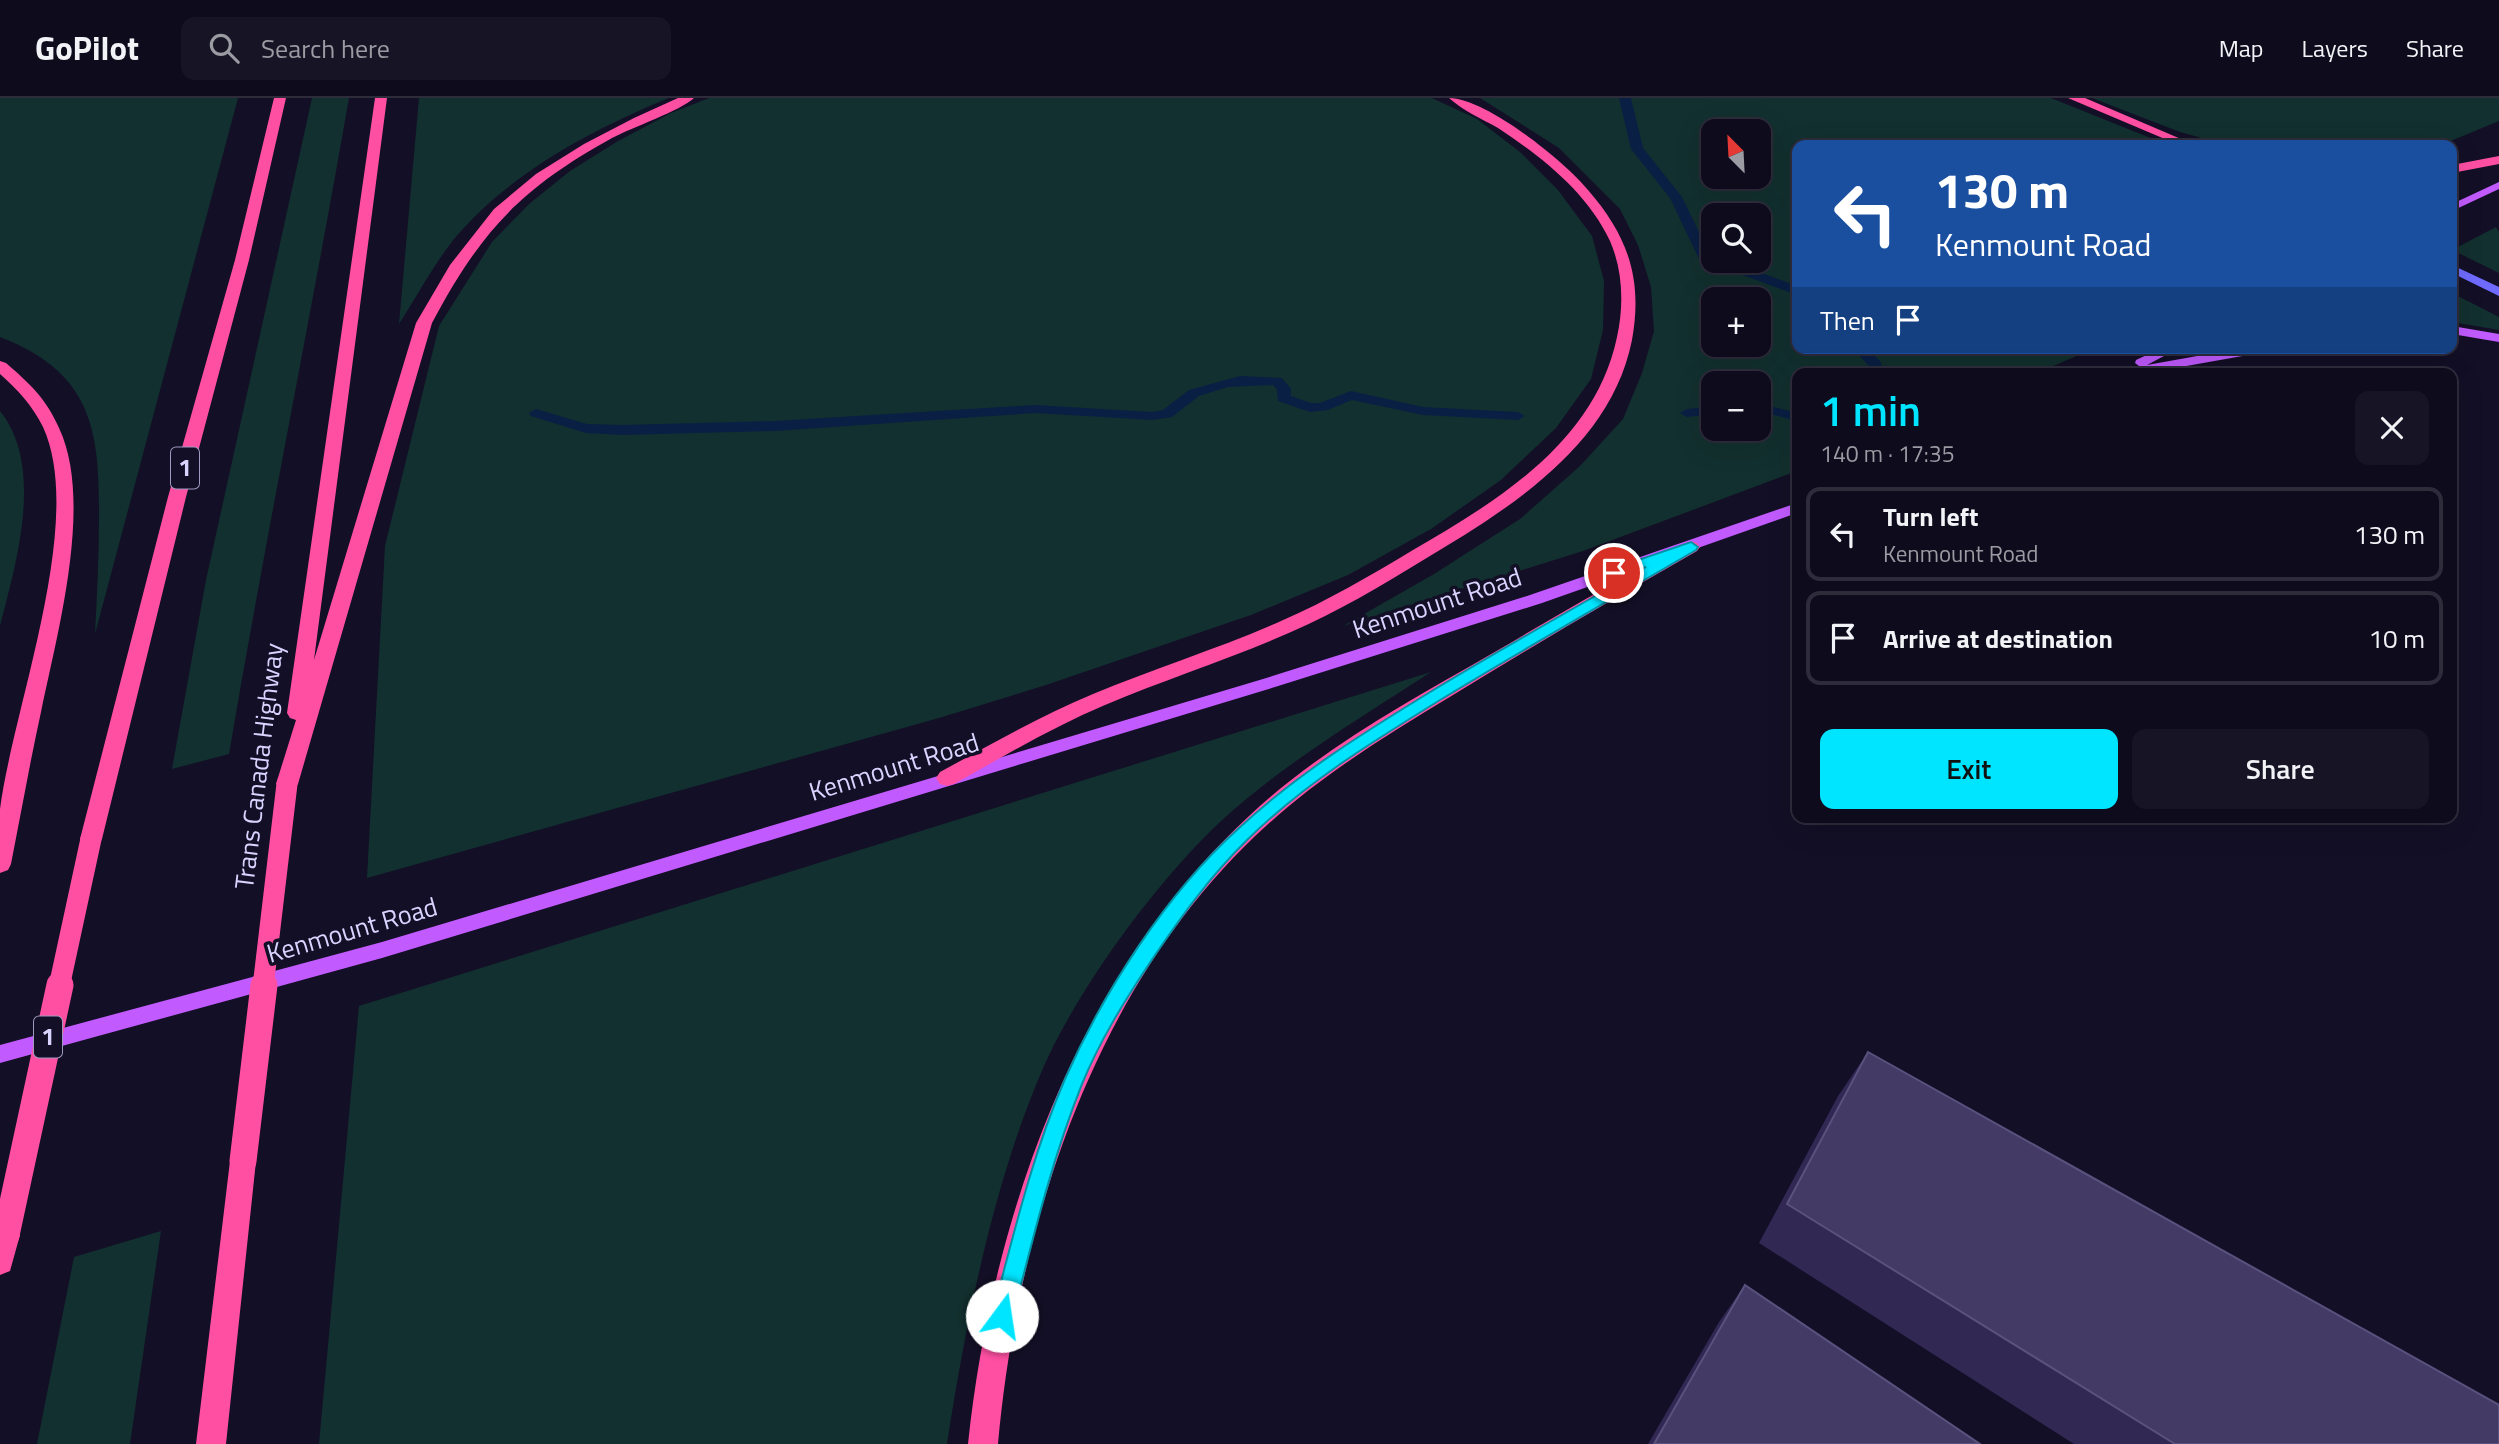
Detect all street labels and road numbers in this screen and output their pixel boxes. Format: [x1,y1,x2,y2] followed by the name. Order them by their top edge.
[171,447,199,488] road number: 1
[1347,557,1526,648] street label: Kenmount Road
[224,641,293,891] street label: Trans Canada Highway
[804,722,984,811] street label: Kenmount Road
[262,887,442,972] street label: Kenmount Road
[34,1016,62,1057] road number: 1

